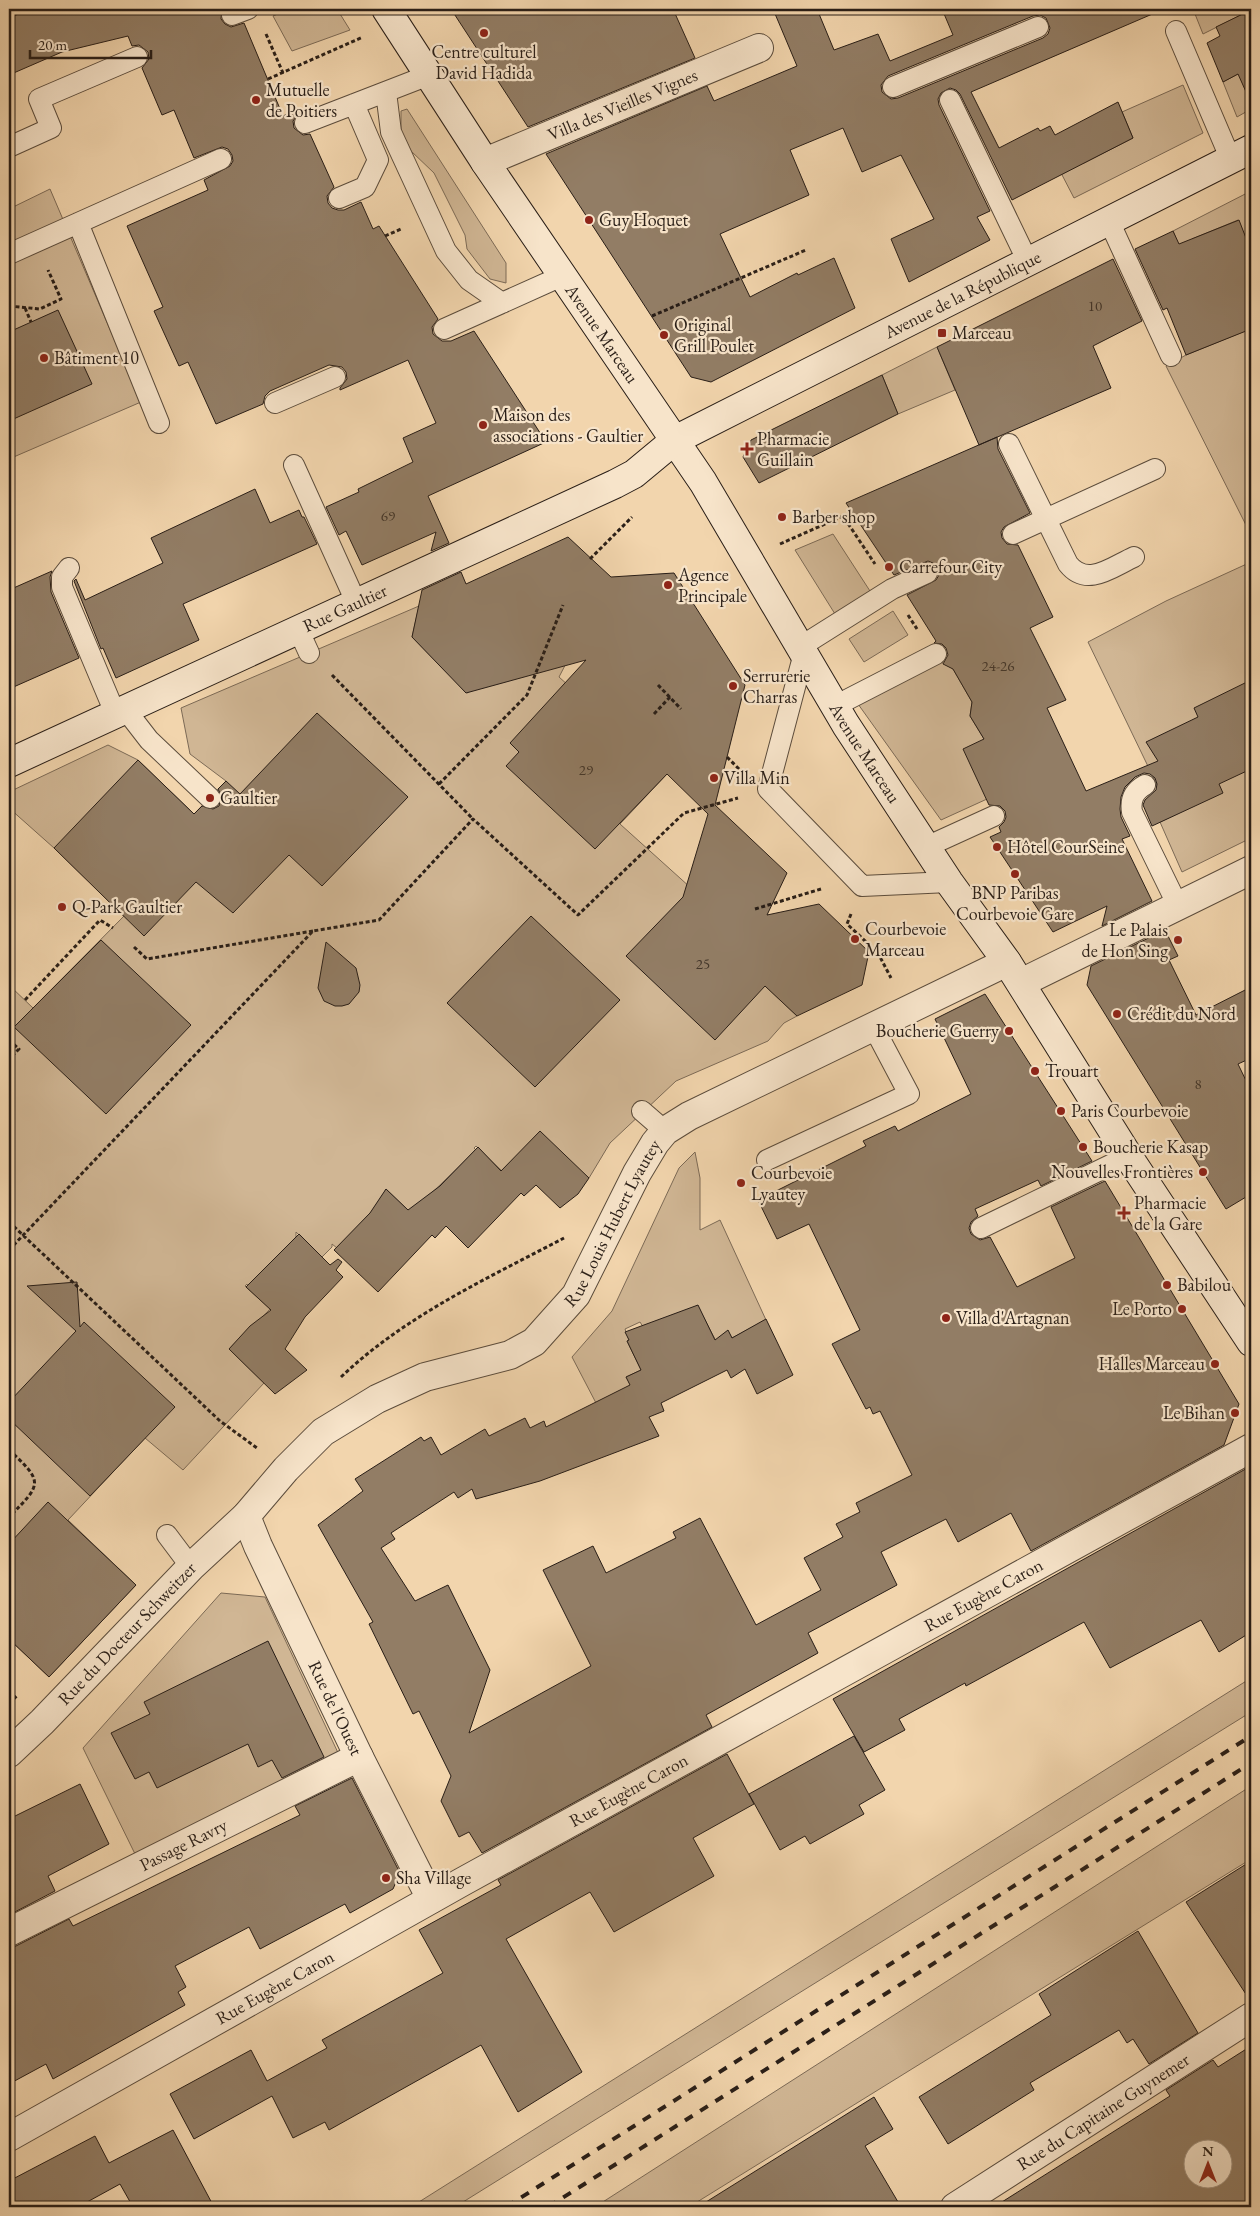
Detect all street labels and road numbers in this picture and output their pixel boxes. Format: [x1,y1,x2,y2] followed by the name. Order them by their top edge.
[544,63,701,146] street label: Villa des Vieilles Vignes
[879,245,1045,344] street label: Avenue de la République
[560,279,645,388] street label: Avenue Marceau
[299,578,391,637] street label: Rue Gaultier
[824,697,906,808] street label: Avenue Marceau
[559,1135,666,1312] street label: Rue Louis Hubert Lyautey
[920,1553,1047,1637] street label: Rue Eugène Caron
[52,1557,201,1710] street label: Rue du Docteur Schweitzer
[304,1657,369,1759] street label: Rue de l'Ouest
[565,1748,692,1832] street label: Rue Eugène Caron
[136,1813,231,1876] street label: Passage Ravry
[211,1944,338,2029] street label: Rue Eugène Caron
[1012,2048,1193,2175] street label: Rue du Capitaine Guynemer

